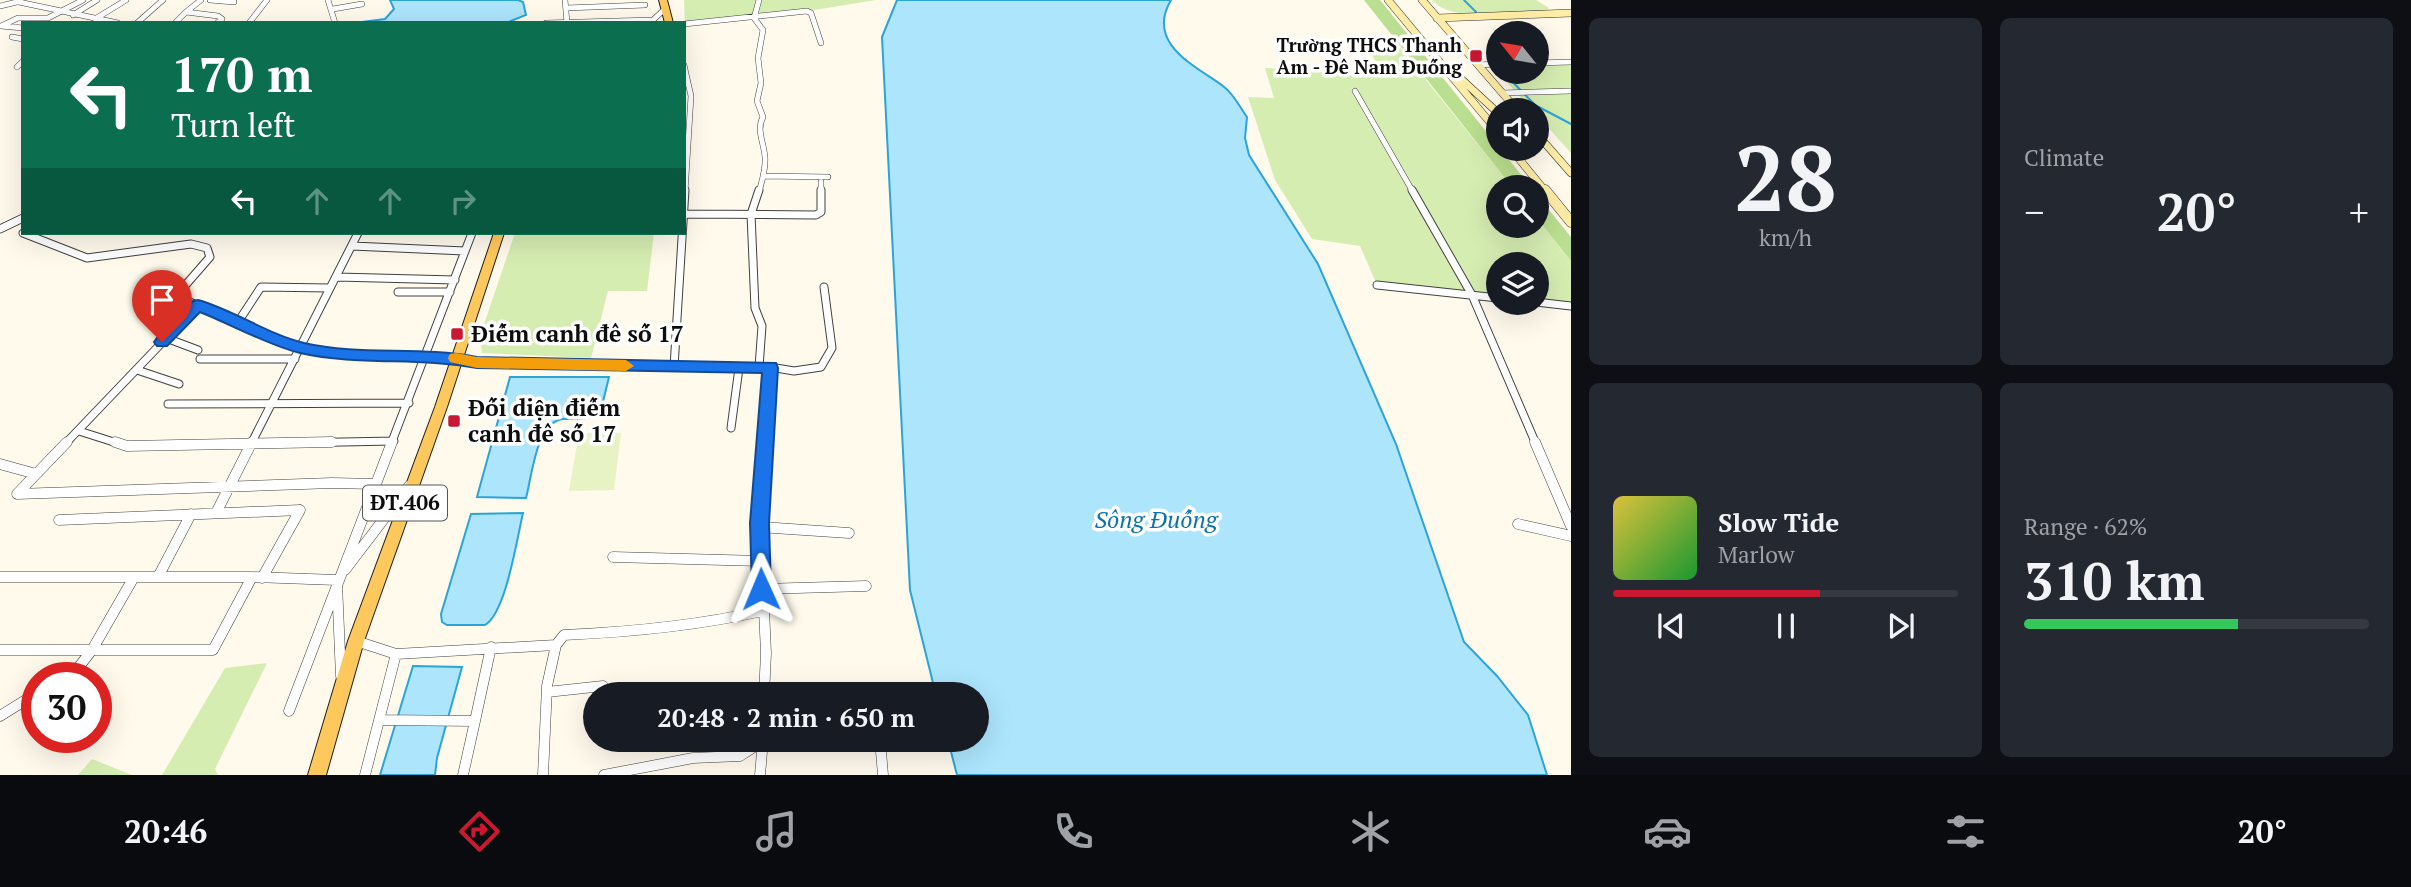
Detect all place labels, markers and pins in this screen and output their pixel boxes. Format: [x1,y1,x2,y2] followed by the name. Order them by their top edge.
[1276,32,1463,79] place label: Trường THCS Thanh Am - Đê Nam Đuống
[1468,48,1484,64] marker: Trường THCS Thanh Am - Đê Nam Đuống
[132,270,192,342] pin
[471,318,684,349] place label: Điếm canh đê số 17
[449,326,465,342] marker: Điếm canh đê số 17
[468,392,620,449] place label: Đối diện điếm canh đê số 17
[446,413,462,429] marker: Đối diện điếm canh đê số 17

